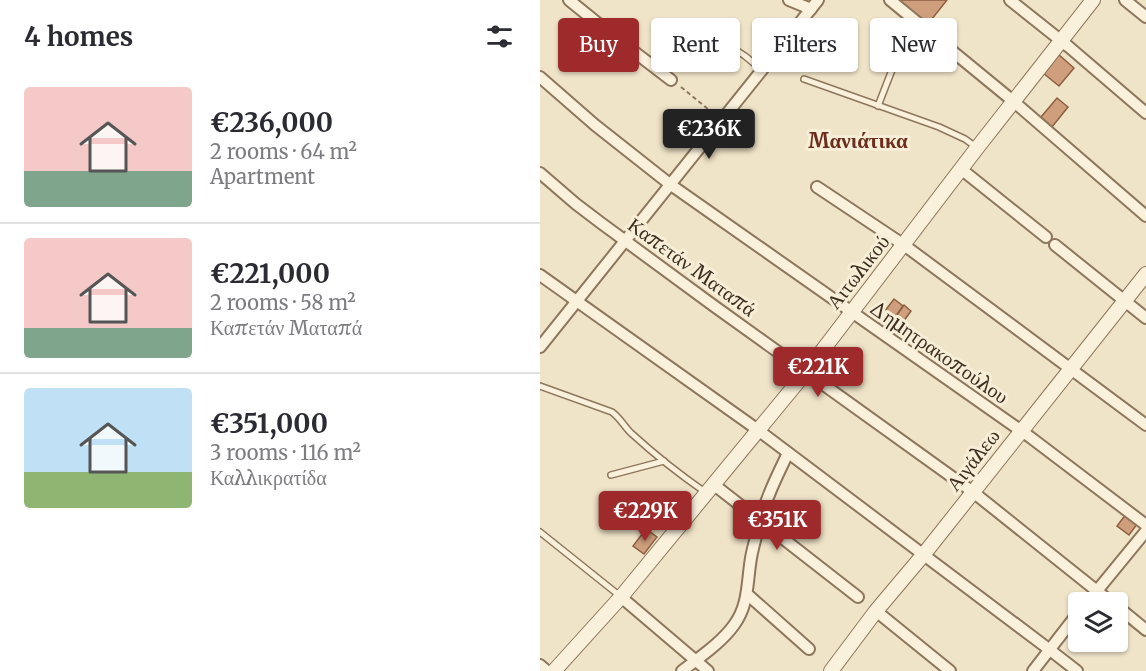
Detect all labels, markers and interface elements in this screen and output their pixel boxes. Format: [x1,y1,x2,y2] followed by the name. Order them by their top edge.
[558,18,639,72] chip: Buy
[651,18,740,72] chip: Rent
[752,18,858,72] chip: Filters
[870,18,957,72] chip: New
[24,20,133,53] text: 4 homes
[483,20,516,53] icon: filters
[210,106,333,139] text: €236,000
[667,109,751,160] pin: €236K
[72,111,144,183] icon: home
[677,116,741,141] text: €236K
[808,127,908,154] district label: Μανιάτικα
[210,139,357,164] text: 2 rooms · 64 m²
[210,164,315,189] text: Apartment
[623,212,762,322] street label: Καπετάν Ματαπά
[821,229,894,314] street label: Αιτωλικού
[210,257,330,290] text: €221,000
[72,262,144,334] icon: home
[210,290,356,315] text: 2 rooms · 58 m²
[865,294,1014,409] street label: Δημητρακοπούλου
[210,315,362,340] text: Καπετάν Ματαπά
[776,347,860,398] pin: €221K
[787,354,849,379] text: €221K
[210,407,328,440] text: €351,000
[72,412,144,484] icon: home
[940,423,1005,496] street label: Αιγάλεω
[210,440,361,465] text: 3 rooms · 116 m²
[210,465,327,490] text: Καλλικρατίδα
[603,491,687,542] pin: €229K
[613,498,677,523] text: €229K
[735,500,819,551] pin: €351K
[747,507,807,532] text: €351K
[1068,592,1128,652] map controls
[1068,592,1128,652] button: layers

